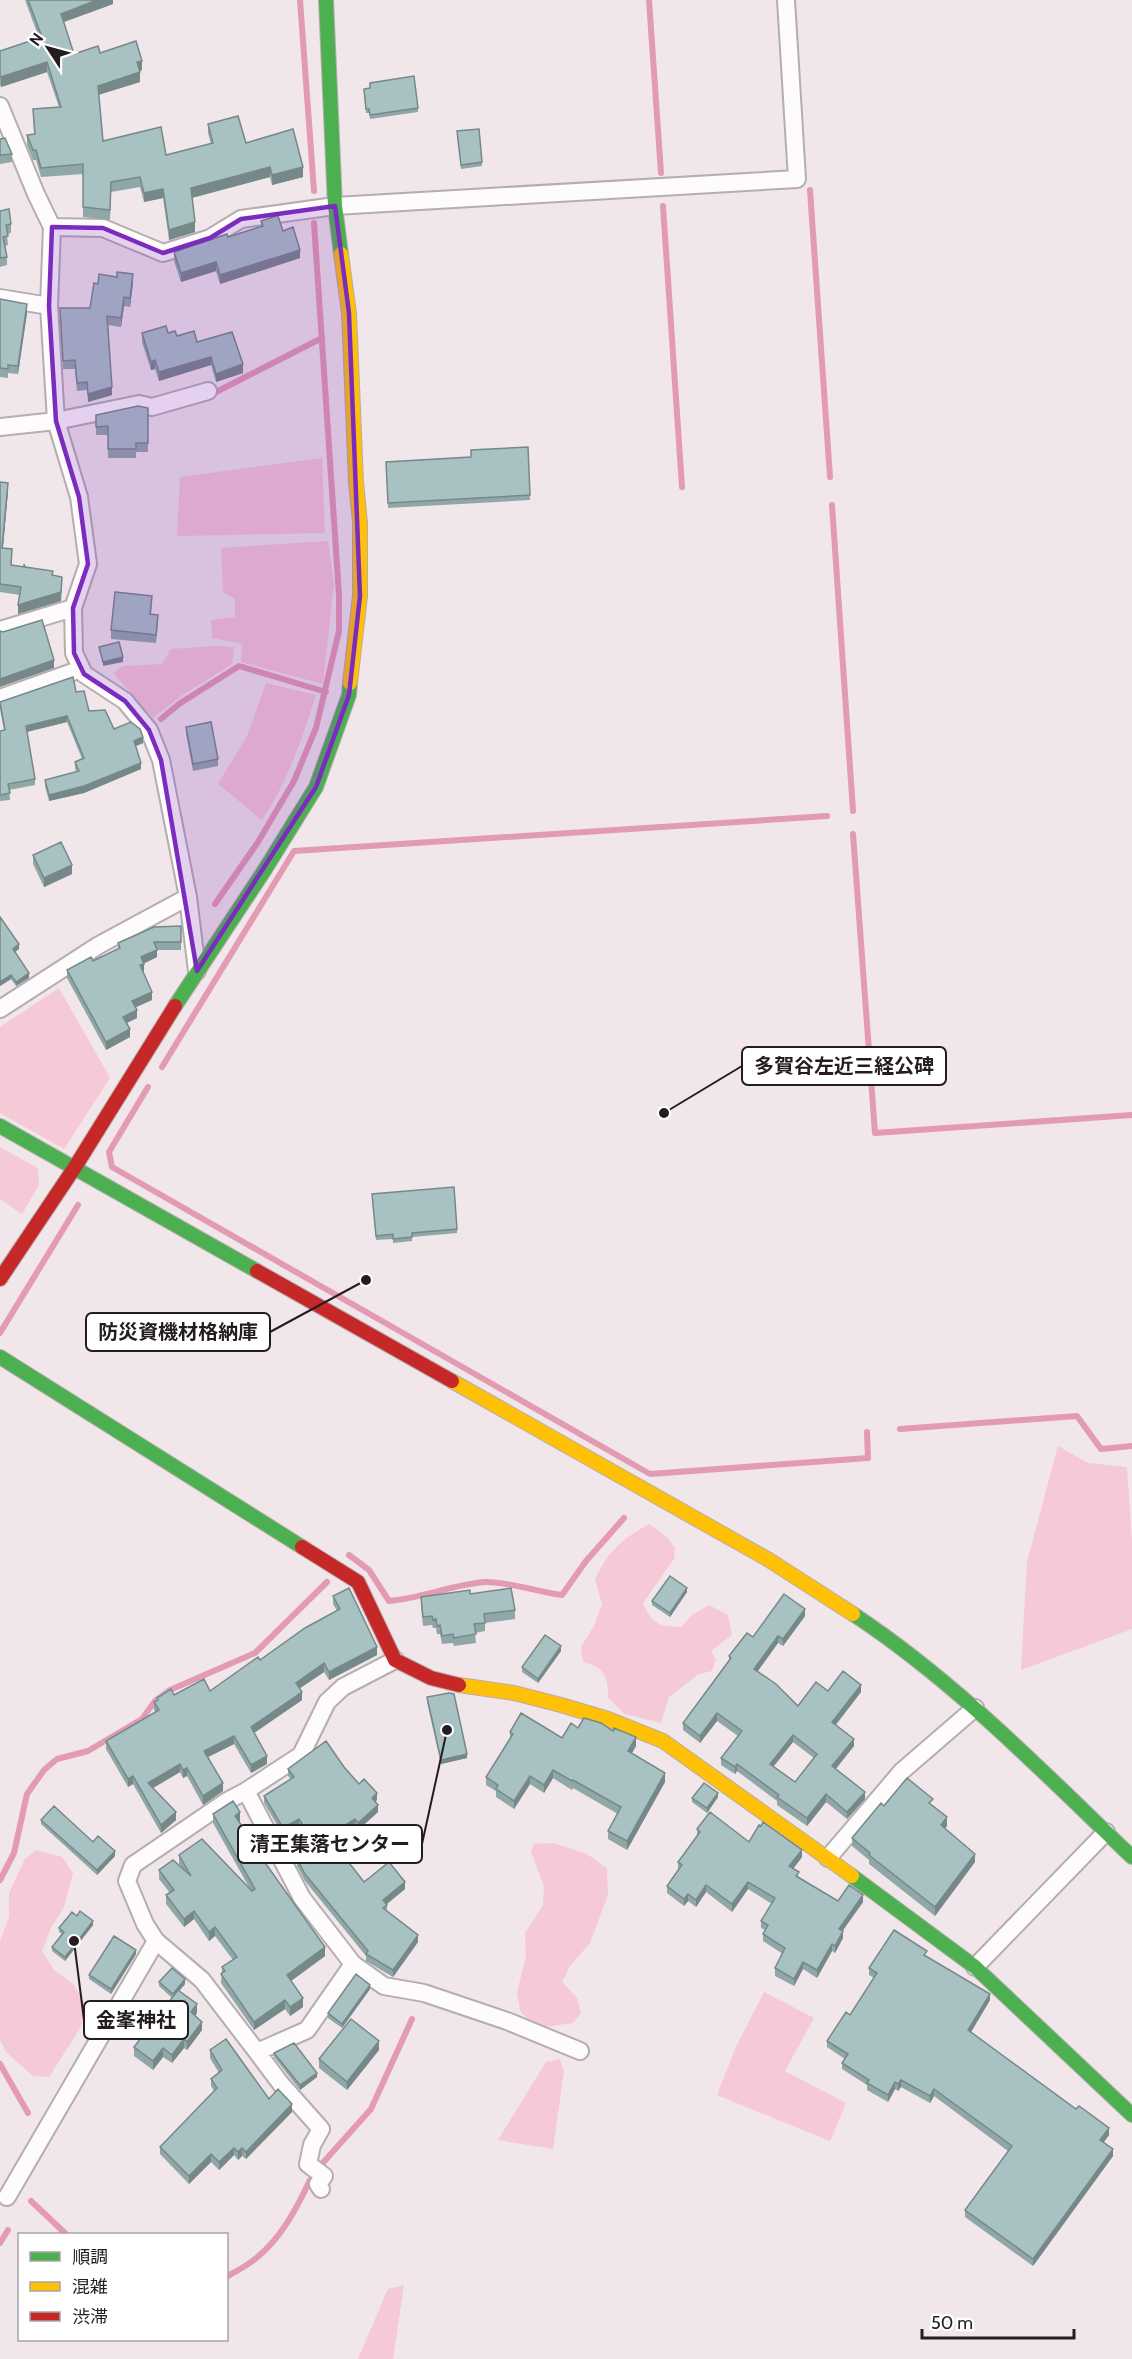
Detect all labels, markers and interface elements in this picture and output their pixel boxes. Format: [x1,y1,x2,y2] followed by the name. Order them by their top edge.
[18,18,78,78] north arrow
[25,29,47,50] text: N
[742,1047,946,1085] callout: 多賀谷左近三経公碑
[754,1054,934,1078] text: 多賀谷左近三経公碑
[86,1313,270,1351] callout: 防災資機材格納庫
[98,1320,258,1344] text: 防災資機材格納庫
[238,1825,422,1863] callout: 清王集落センター
[250,1832,410,1856] text: 清王集落センター
[84,2001,188,2039] callout: 金峯神社
[96,2008,176,2032] text: 金峯神社
[18,2233,228,2341] legend
[72,2246,108,2268] text: 順調
[72,2276,108,2298] text: 混雑
[922,2302,1074,2340] scale bar
[72,2306,108,2328] text: 渋滞
[931,2312,973,2334] text: 50 m

